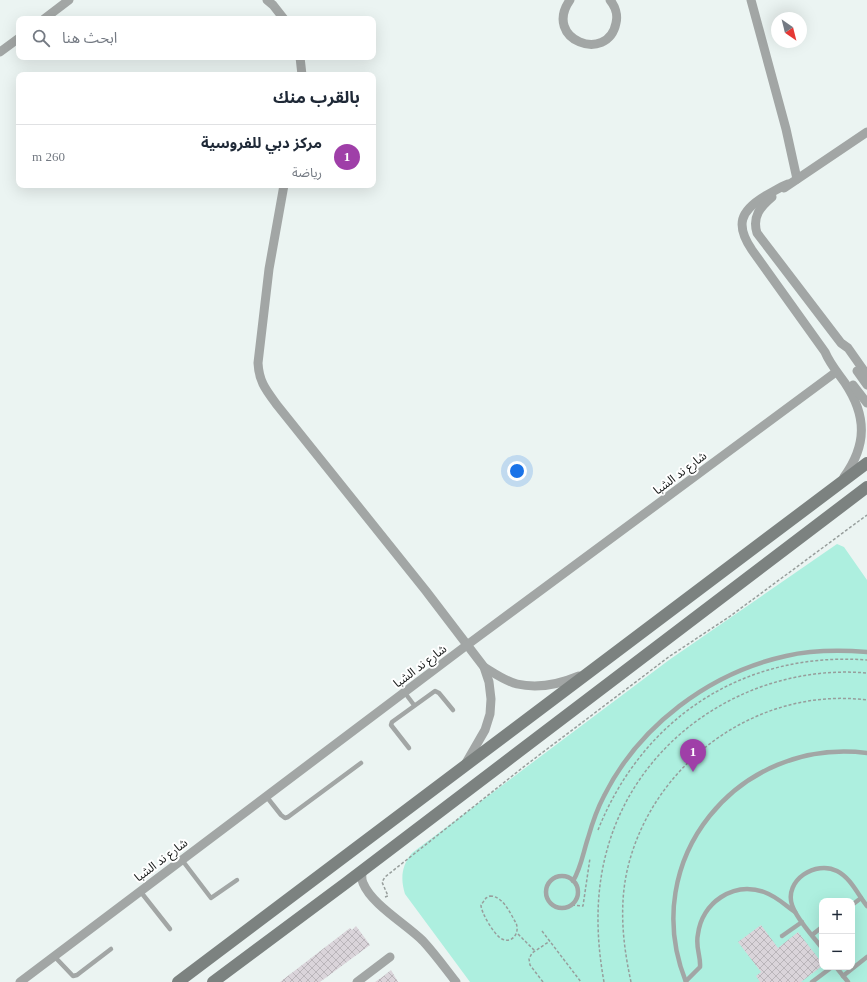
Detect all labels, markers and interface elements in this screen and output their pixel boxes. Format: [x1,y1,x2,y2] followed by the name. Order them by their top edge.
[771,12,807,48] north arrow
[16,16,376,60] search box
[30,27,52,49] icon: search
[62,30,117,46] text: ابحث هنا
[273,88,360,107] text: بالقرب منك
[201,135,322,151] text: مركز دبي للفروسية
[32,149,65,164] text: 260 m
[344,149,350,164] text: 1
[292,165,322,180] text: رياضة
[651,449,710,499] street label: شارع ند الشبا
[507,461,527,481] your location
[391,642,450,692] street label: شارع ند الشبا
[680,739,706,772] pin: 1
[132,836,191,886] street label: شارع ند الشبا
[819,898,855,970] map controls
[819,898,855,934] button: +
[819,934,855,970] button: −

